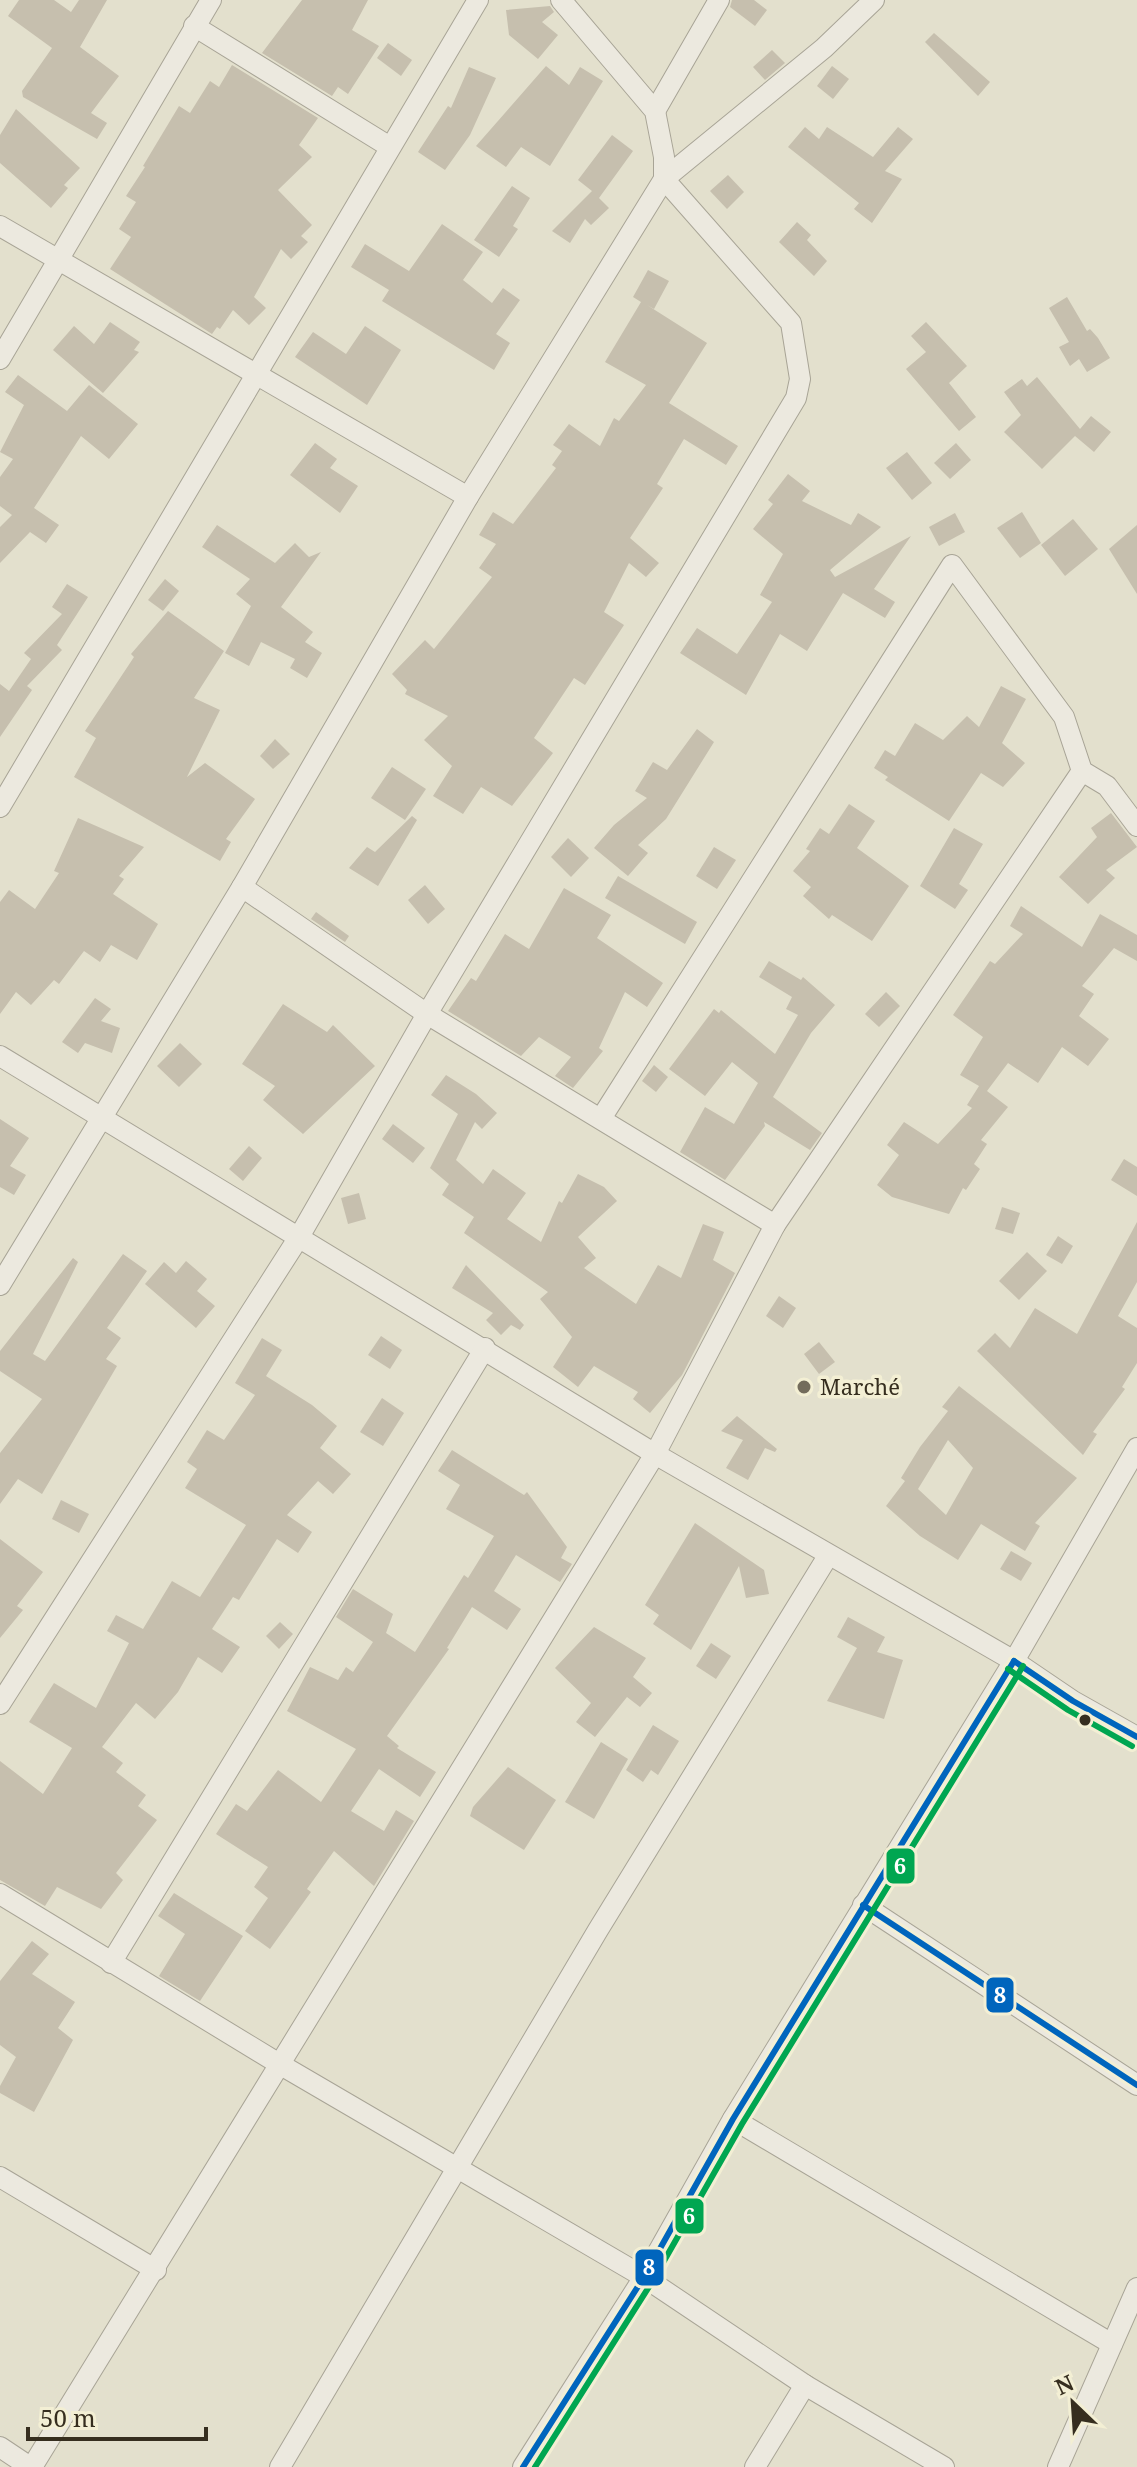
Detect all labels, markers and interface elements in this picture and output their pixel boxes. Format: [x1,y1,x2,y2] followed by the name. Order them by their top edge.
[820,1371,900,1401] place label: Marché
[795,1378,813,1396] marker: Marché
[1077,1712,1093,1728] unlabelled marker
[885,1847,916,1885] line badge: 6
[894,1850,906,1880] text: 6
[985,1976,1015,2014] line badge: 8
[994,1979,1006,2009] text: 8
[674,2197,705,2235] line badge: 6
[683,2200,695,2230] text: 6
[634,2248,665,2287] line badge: 8
[643,2251,655,2281] text: 8
[1033,2363,1113,2443] north arrow
[1050,2367,1078,2401] text: N
[28,2391,206,2441] scale bar
[40,2401,96,2434] text: 50 m

